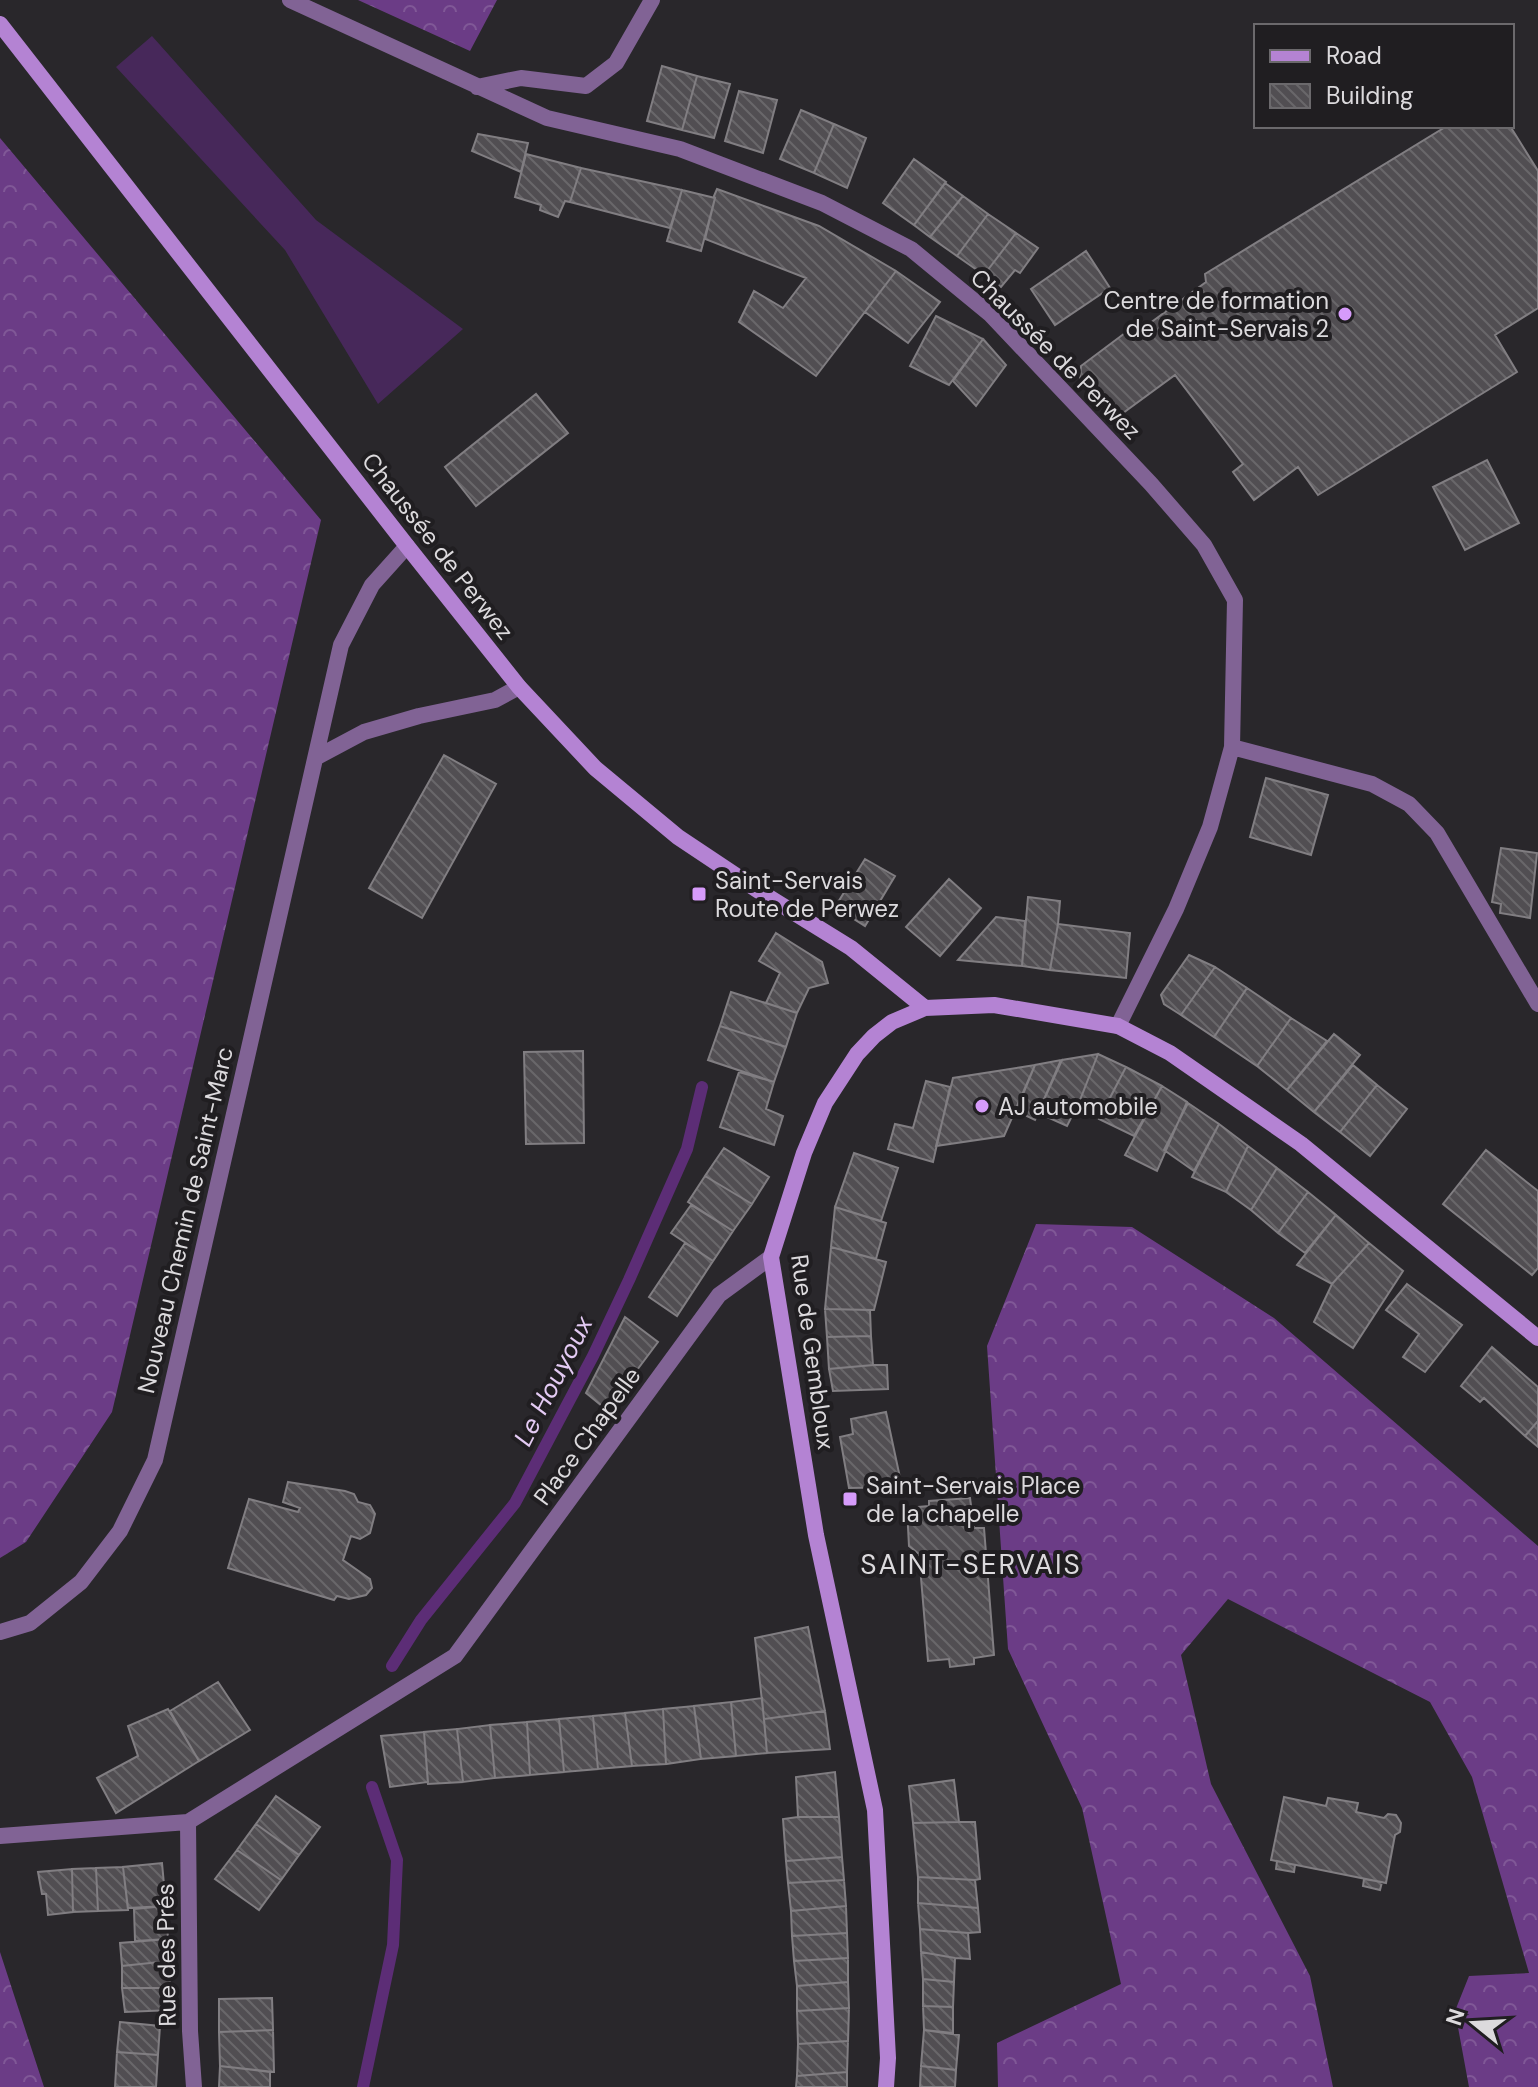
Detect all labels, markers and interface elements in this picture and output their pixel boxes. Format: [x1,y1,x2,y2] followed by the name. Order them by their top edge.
[1254,24,1514,128] legend
[1326,40,1382,71] text: Road
[1326,80,1413,111] text: Building
[964,262,1148,446] street label: Chaussée de Perwez
[1103,285,1329,344] place label: Centre de formation de Saint-Servais 2
[1336,305,1354,323] marker: Centre de formation de Saint-Servais 2
[355,446,521,646] street label: Chaussée de Perwez
[715,865,899,924] place label: Saint-Servais Route de Perwez
[690,885,708,903] marker: Saint-Servais Route de Perwez
[130,1044,240,1396] street label: Nouveau Chemin de Saint-Marc
[998,1091,1158,1122] place label: AJ automobile
[973,1097,991,1115] marker: AJ automobile
[784,1253,842,1452] street label: Rue de Gembloux
[506,1309,601,1452] water label: Le Houyoux
[527,1361,647,1511] street label: Place Chapelle
[866,1470,1080,1529] place label: Saint-Servais Place de la chapelle
[841,1490,859,1508] marker: Saint-Servais Place de la chapelle
[860,1546,1082,1583] district label: SAINT-SERVAIS
[149,1883,183,2027] street label: Rue des Prés
[1434,1983,1514,2063] north arrow
[1439,2005,1472,2029] text: N

